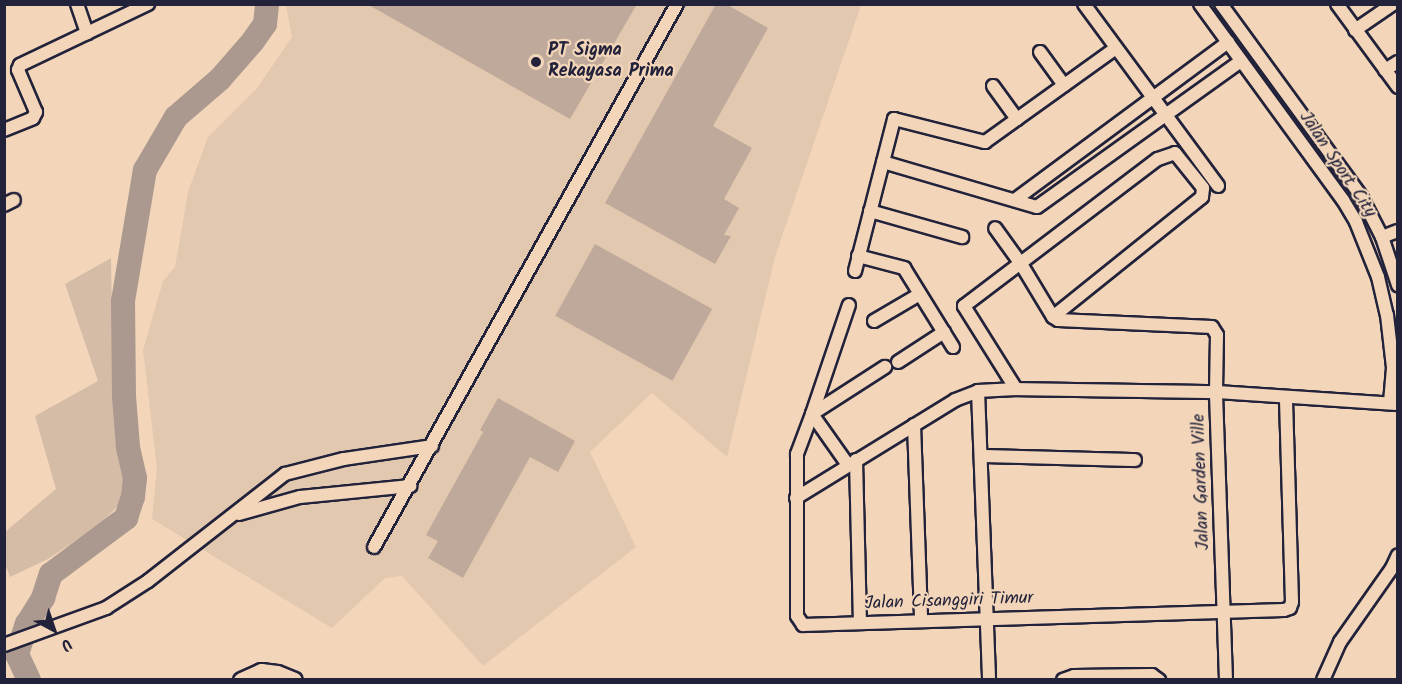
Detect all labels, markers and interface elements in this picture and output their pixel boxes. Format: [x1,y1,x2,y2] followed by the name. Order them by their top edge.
[548,41,674,84] place label: PT Sigma Rekayasa Prima
[529,55,543,69] marker: PT Sigma Rekayasa Prima
[1294,108,1380,222] street label: Jalan Sport City
[1189,413,1215,551] street label: Jalan Garden Ville
[864,588,1034,616] street label: Jalan Cisanggiri Timur
[24,600,84,660] north arrow
[54,632,78,657] text: U

